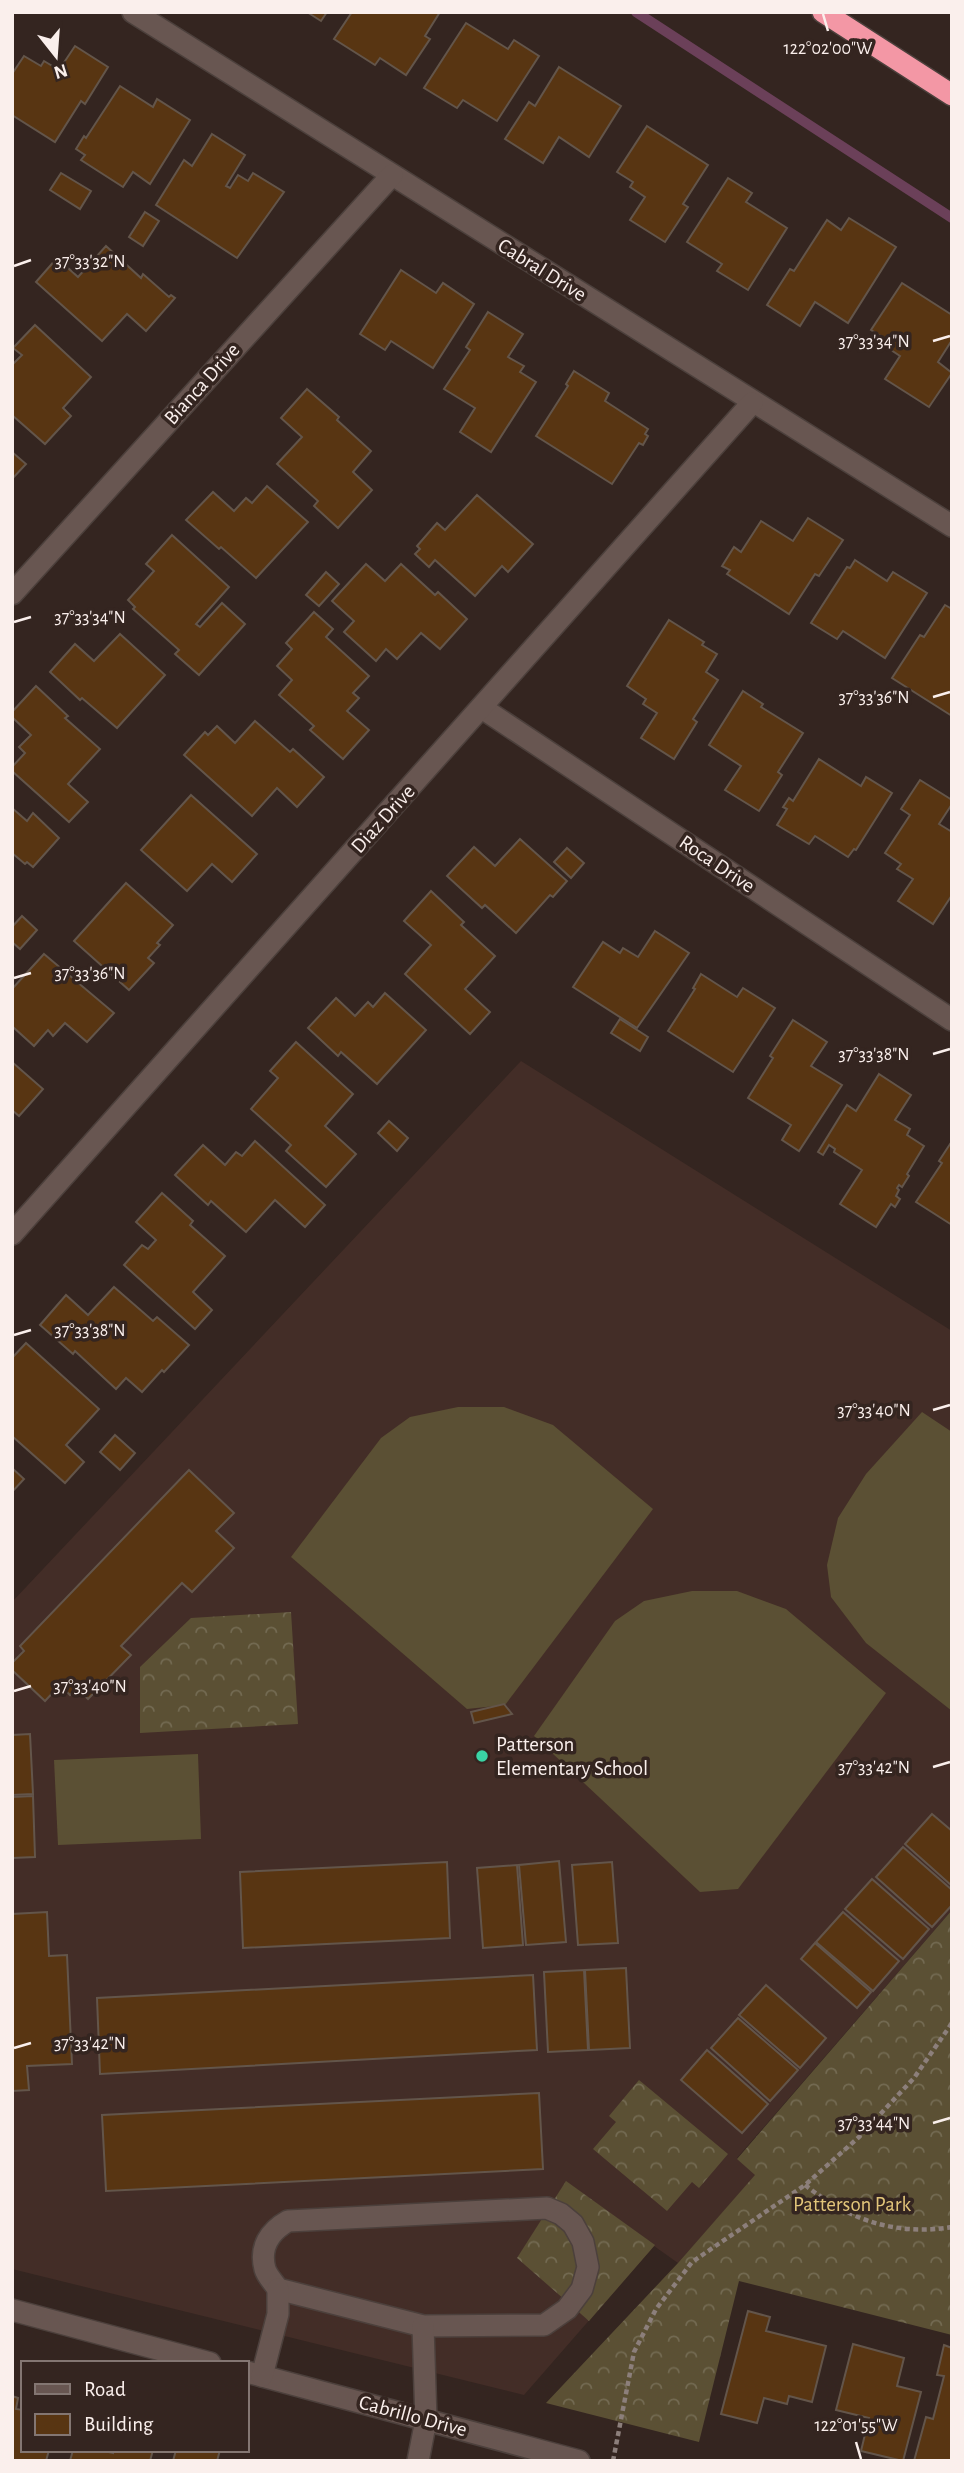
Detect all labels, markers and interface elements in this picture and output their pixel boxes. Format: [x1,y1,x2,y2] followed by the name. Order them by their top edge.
[21,21,91,91] north arrow
[784,40,872,58] text: 122°02'00"W
[51,60,70,82] text: N
[494,235,590,305] street label: Cabral Drive
[55,253,125,271] text: 37°33'32"N
[838,333,910,351] text: 37°33'34"N
[160,339,244,429] street label: Bianca Drive
[54,609,126,627] text: 37°33'34"N
[838,689,910,707] text: 37°33'36"N
[347,781,419,857] street label: Diaz Drive
[676,831,758,897] street label: Roca Drive
[54,965,126,983] text: 37°33'36"N
[838,1046,910,1064] text: 37°33'38"N
[54,1322,126,1340] text: 37°33'38"N
[837,1402,911,1420] text: 37°33'40"N
[53,1678,127,1696] text: 37°33'40"N
[496,1734,648,1779] place label: Patterson Elementary School
[474,1748,490,1764] marker: Patterson Elementary School
[838,1759,910,1777] text: 37°33'42"N
[54,2035,126,2053] text: 37°33'42"N
[838,2115,910,2133] text: 37°33'44"N
[793,2194,911,2215] park label: Patterson Park
[21,2361,248,2452] legend
[84,2379,126,2400] text: Road
[357,2392,469,2440] street label: Cabrillo Drive
[84,2414,154,2435] text: Building
[815,2417,897,2435] text: 122°01'55"W

